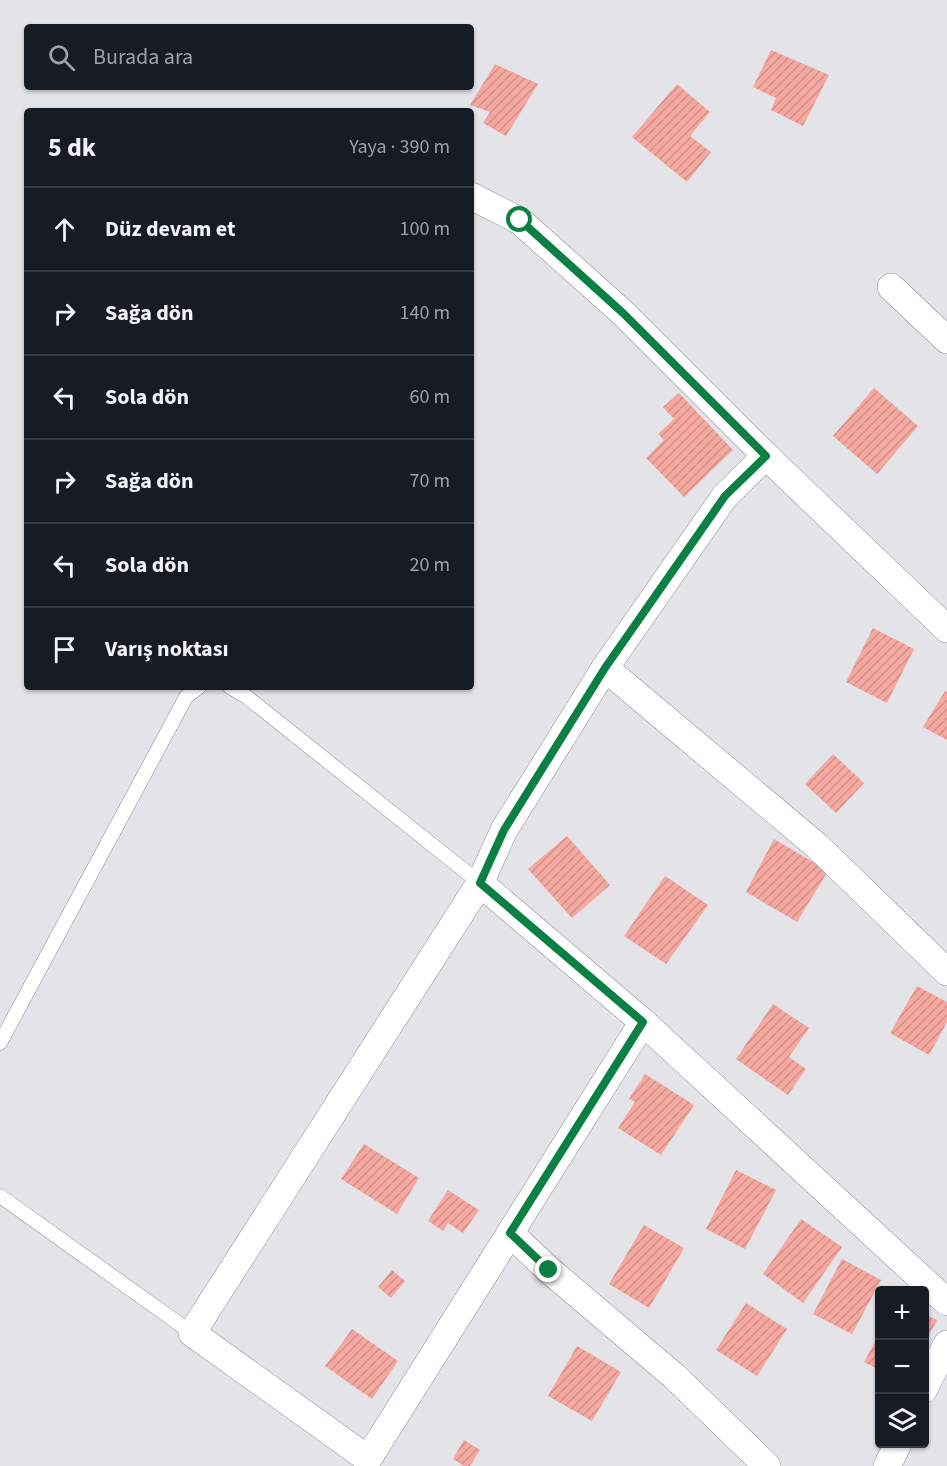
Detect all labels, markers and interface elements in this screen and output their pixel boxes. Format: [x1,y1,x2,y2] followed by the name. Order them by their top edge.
[24,24,474,90] search box
[45,41,78,74] icon: search
[93,41,193,73] text: Burada ara
[48,129,96,166] text: 5 dk
[349,133,450,161] text: Yaya · 390 m
[506,206,532,232] route start
[48,213,81,246] icon: ahead
[105,213,235,245] text: Düz devam et
[400,215,450,243] text: 100 m
[48,297,81,330] icon: right
[105,297,194,329] text: Sağa dön
[400,299,450,327] text: 140 m
[48,381,81,414] icon: left
[105,381,189,413] text: Sola dön
[410,383,450,411] text: 60 m
[48,465,81,498] icon: right
[105,465,194,497] text: Sağa dön
[410,467,450,495] text: 70 m
[48,549,81,582] icon: left
[105,549,189,581] text: Sola dön
[410,551,450,579] text: 20 m
[48,633,81,666] icon: arrive
[105,633,229,665] text: Varış noktası
[535,1256,561,1282] route end
[875,1286,929,1448] map controls
[875,1286,929,1340] button: +
[875,1340,929,1394] button: −
[875,1394,929,1448] button: layers

